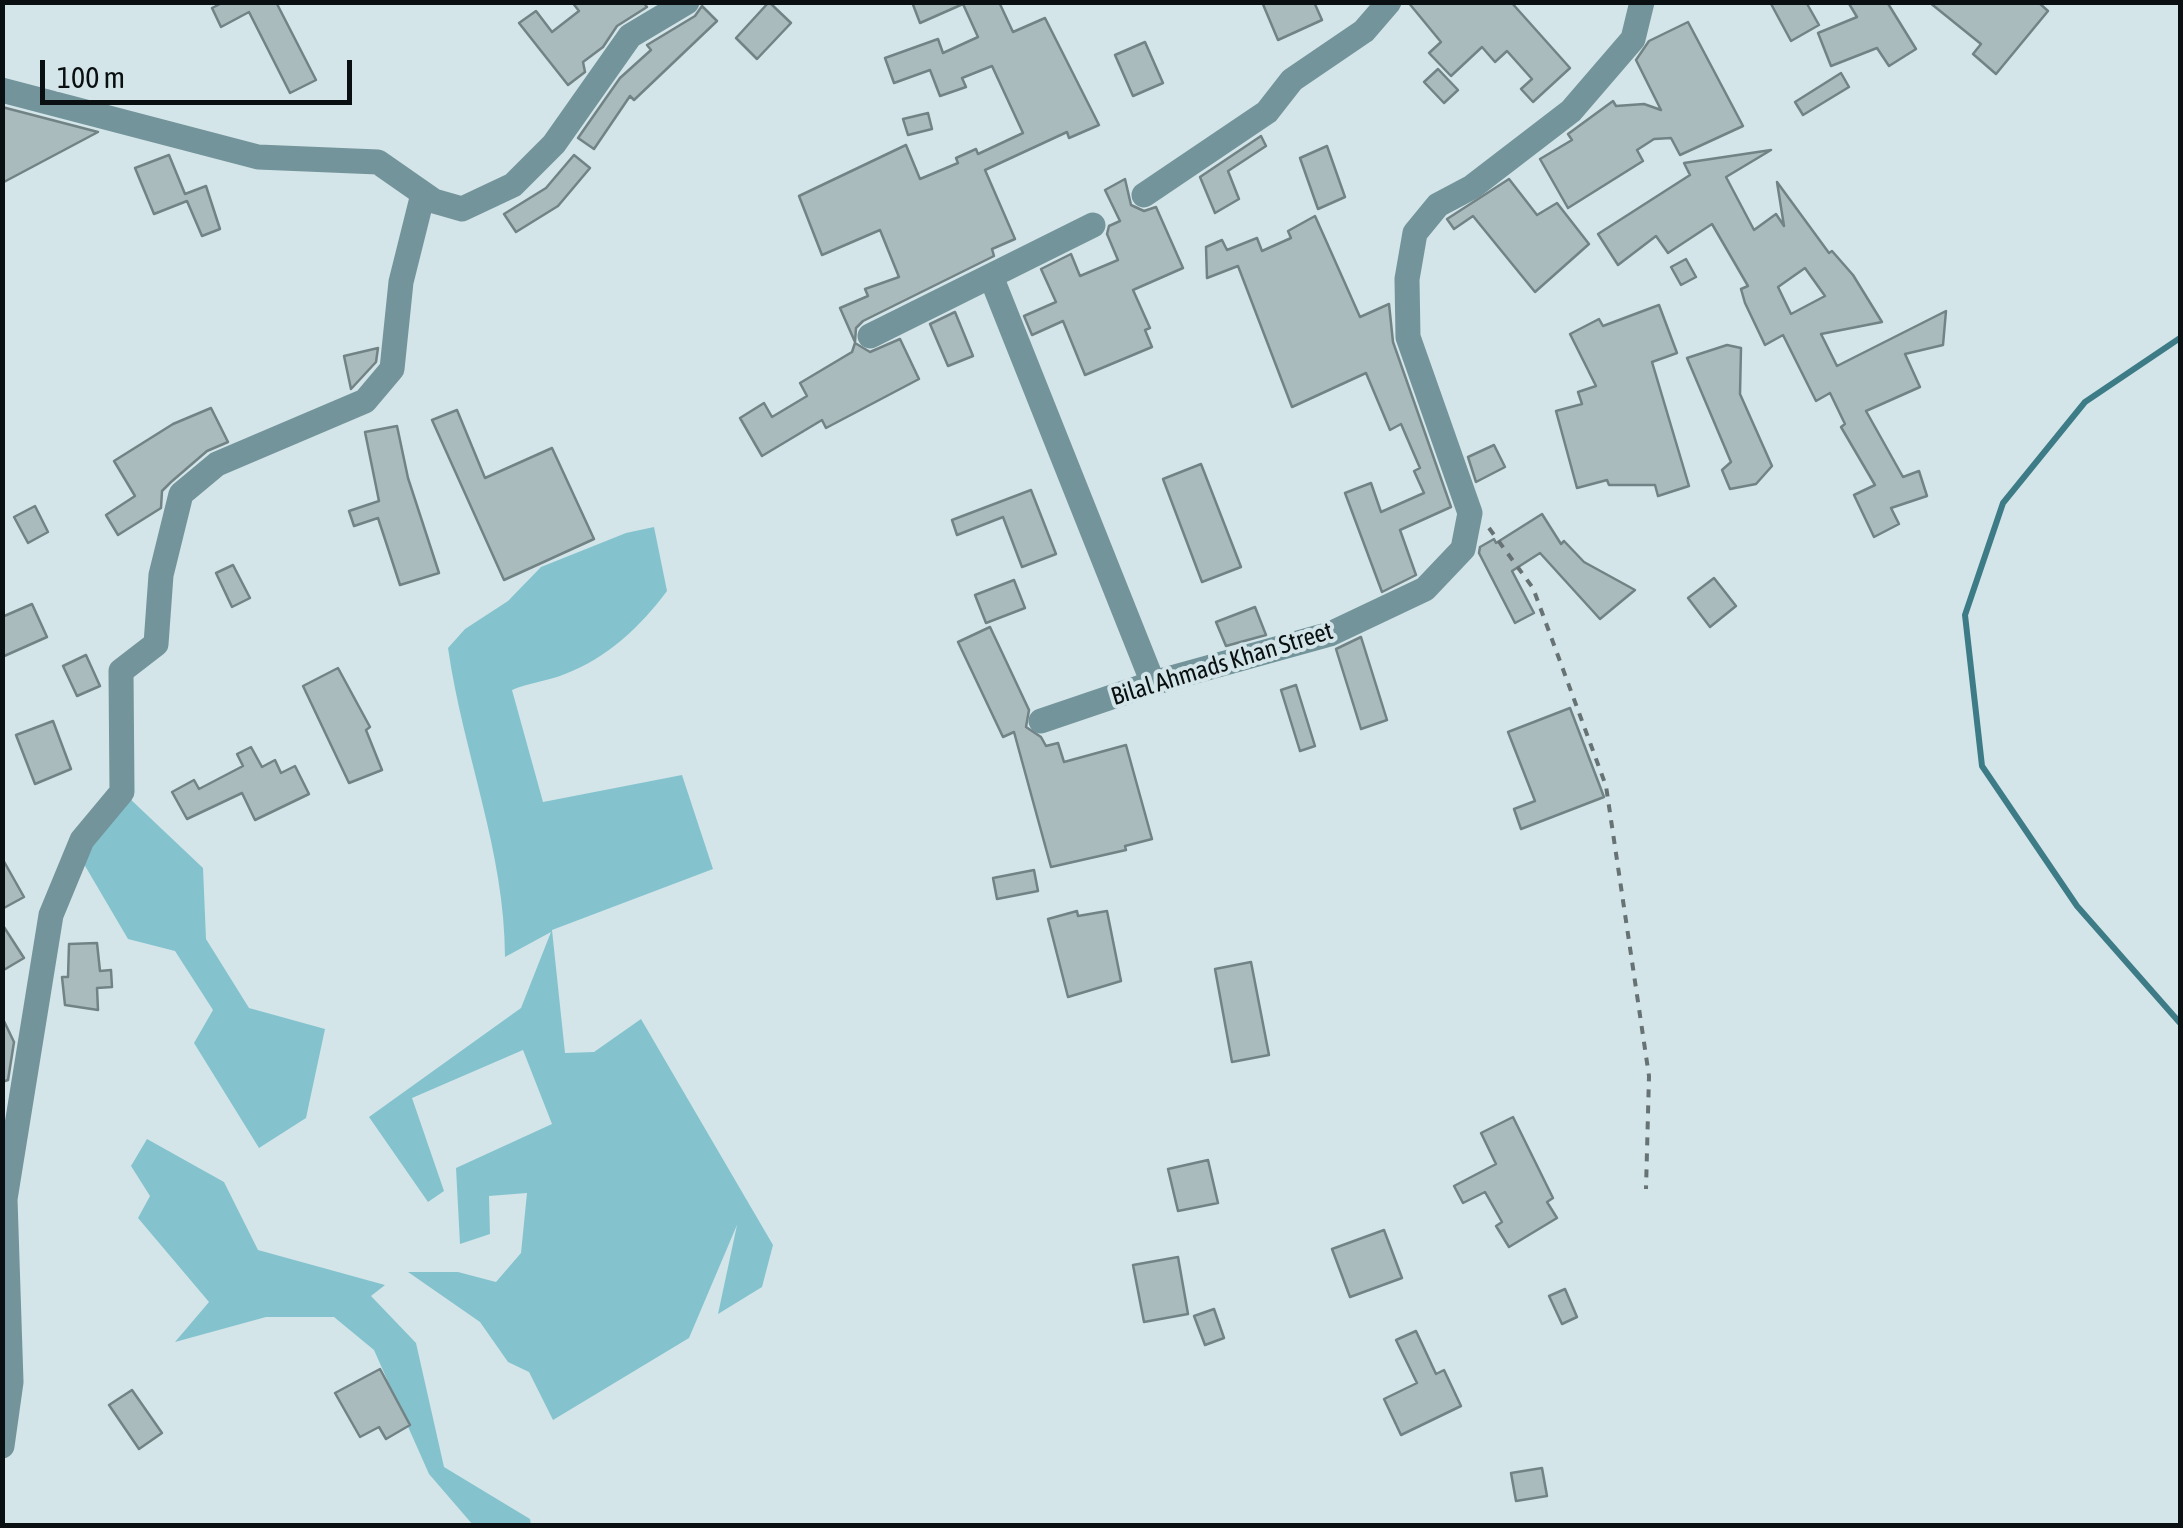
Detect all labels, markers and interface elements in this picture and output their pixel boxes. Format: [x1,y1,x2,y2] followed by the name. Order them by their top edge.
[45,40,358,102] scale bar
[57,60,125,94] text: 100 m
[1107,616,1337,712] street label: Bilal Ahmads Khan Street

